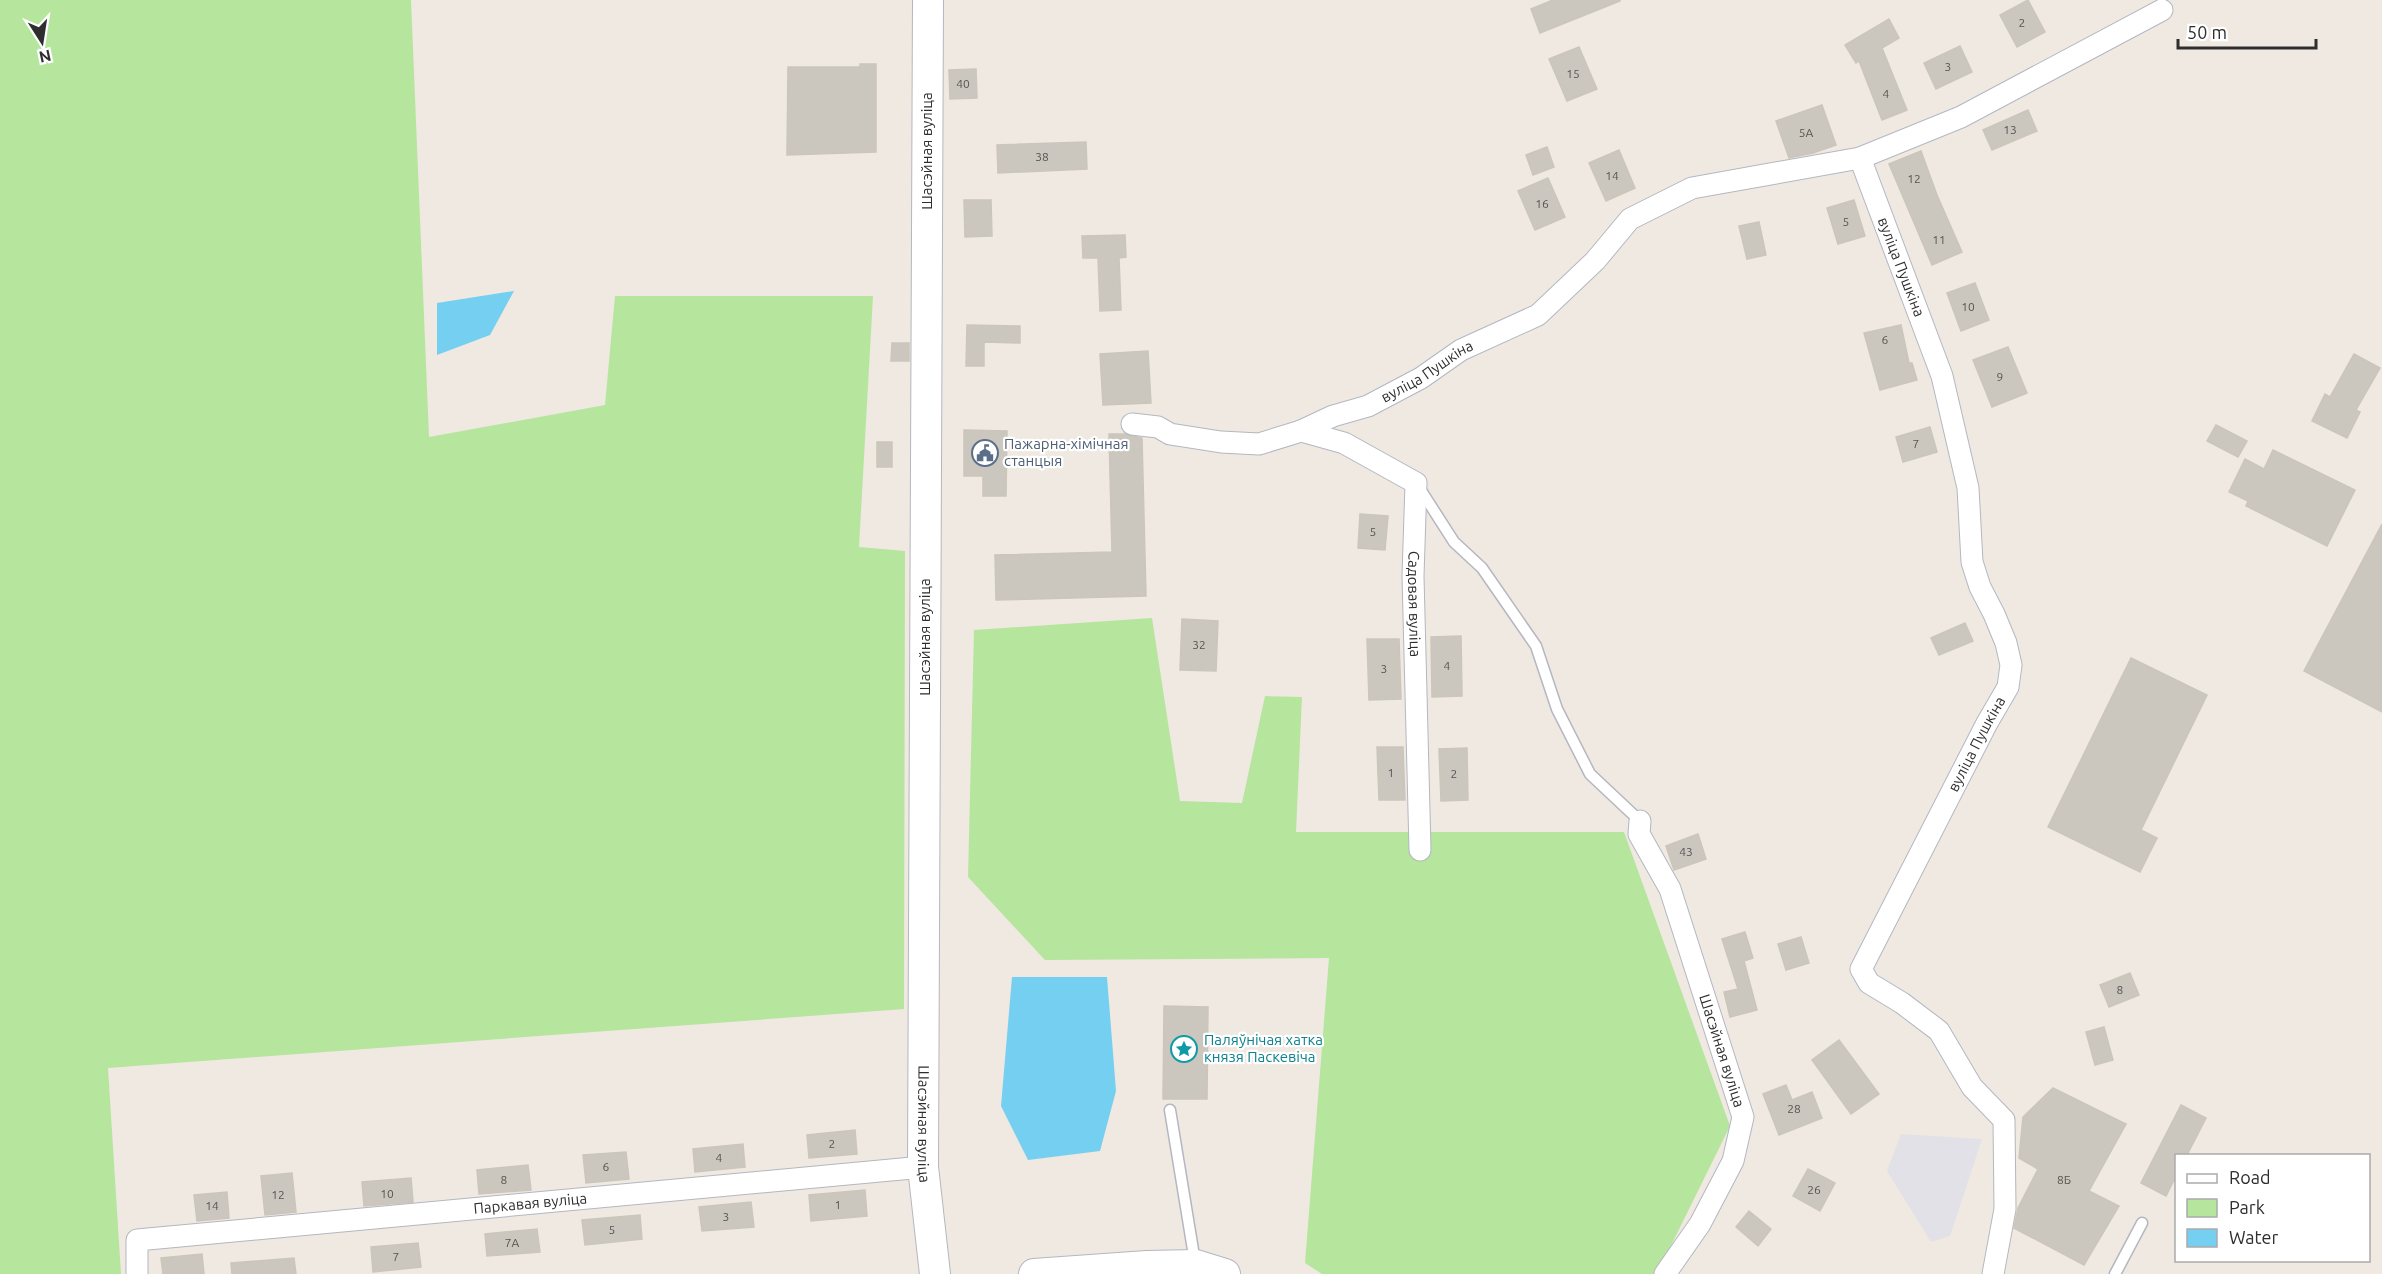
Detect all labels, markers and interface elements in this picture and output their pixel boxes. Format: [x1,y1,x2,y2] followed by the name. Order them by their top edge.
[12,12,72,72] north arrow
[2178,12,2316,50] scale bar
[2019,16,2025,29] house number: 2
[2187,22,2227,42] text: 50 m
[37,47,53,67] text: N
[1945,60,1951,73] house number: 3
[1566,67,1580,80] house number: 15
[956,77,970,90] house number: 40
[1883,87,1890,100] house number: 4
[918,92,935,210] street label: Шасэйная вуліца
[2003,123,2017,136] house number: 13
[1799,126,1813,139] house number: 5А
[1035,150,1049,163] house number: 38
[1605,169,1619,182] house number: 14
[1907,172,1921,185] house number: 12
[1535,197,1549,210] house number: 16
[1843,215,1849,228] house number: 5
[1875,215,1928,319] street label: вуліца Пушкіна
[1932,233,1946,246] house number: 11
[1961,300,1975,313] house number: 10
[1882,333,1889,346] house number: 6
[1378,337,1476,406] street label: вуліца Пушкіна
[1997,370,2003,383] house number: 9
[1004,435,1129,469] place label: Пажарна-хімічная станцыя
[1913,437,1919,450] house number: 7
[970,438,1000,468] public building icon: Пажарна-хімічная станцыя
[1370,525,1376,538] house number: 5
[1405,551,1424,657] street label: Садовая вуліца
[916,578,933,696] street label: Шасэйная вуліца
[1192,638,1206,651] house number: 32
[1444,659,1451,672] house number: 4
[1381,662,1387,675] house number: 3
[1944,693,2009,794] street label: вуліца Пушкіна
[1388,766,1394,779] house number: 1
[1451,767,1457,780] house number: 2
[1679,845,1693,858] house number: 43
[2117,983,2124,996] house number: 8
[1696,992,1748,1109] street label: Шасэйная вуліца
[1204,1031,1323,1065] place label: Паляўнічая хатка князя Паскевіча
[1169,1034,1199,1064] place icon: Паляўнічая хатка князя Паскевіча
[915,1065,934,1184] street label: Шасэйная вуліца
[1787,1102,1801,1115] house number: 28
[829,1137,835,1150] house number: 2
[716,1151,723,1164] house number: 4
[2175,1154,2370,1262] legend
[603,1160,610,1173] house number: 6
[2229,1167,2271,1187] text: Road
[501,1173,508,1186] house number: 8
[2057,1173,2071,1186] house number: 8Б
[1807,1183,1821,1196] house number: 26
[380,1187,394,1200] house number: 10
[271,1188,285,1201] house number: 12
[473,1189,588,1217] street label: Паркавая вуліца
[2229,1197,2265,1217] text: Park
[835,1198,841,1211] house number: 1
[205,1199,219,1212] house number: 14
[723,1210,729,1223] house number: 3
[609,1223,615,1236] house number: 5
[2229,1227,2279,1247] text: Water
[505,1236,519,1249] house number: 7А
[393,1250,399,1263] house number: 7

